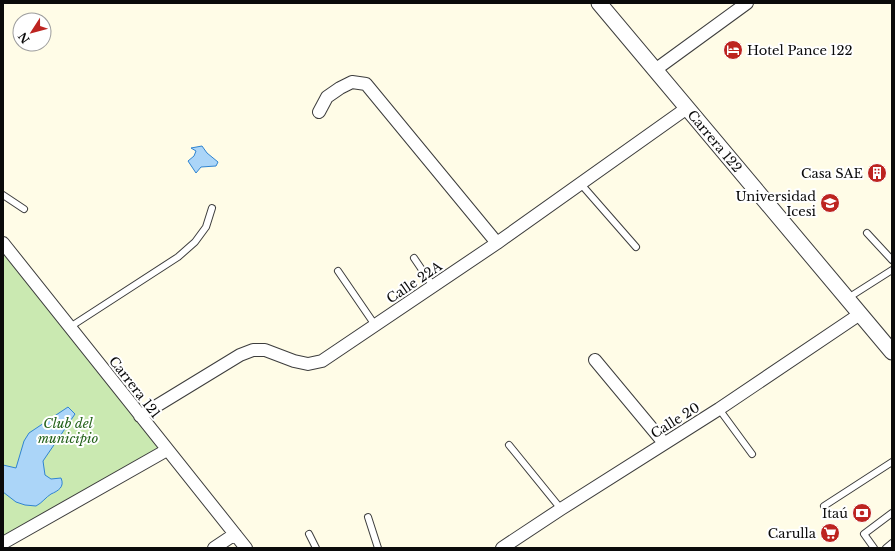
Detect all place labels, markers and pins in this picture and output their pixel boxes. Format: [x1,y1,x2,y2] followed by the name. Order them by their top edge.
[722,39,744,61] hotel icon: Hotel Pance 122
[747,42,852,59] place label: Hotel Pance 122
[866,162,888,184] building icon: Casa SAE
[801,165,863,182] place label: Casa SAE
[736,188,817,220] place label: Universidad Icesi
[819,192,841,214] school or university icon: Universidad Icesi
[851,502,873,524] bank icon: Itaú
[822,505,848,522] place label: Itaú
[819,522,841,544] supermarket icon: Carulla
[768,525,817,542] place label: Carulla

